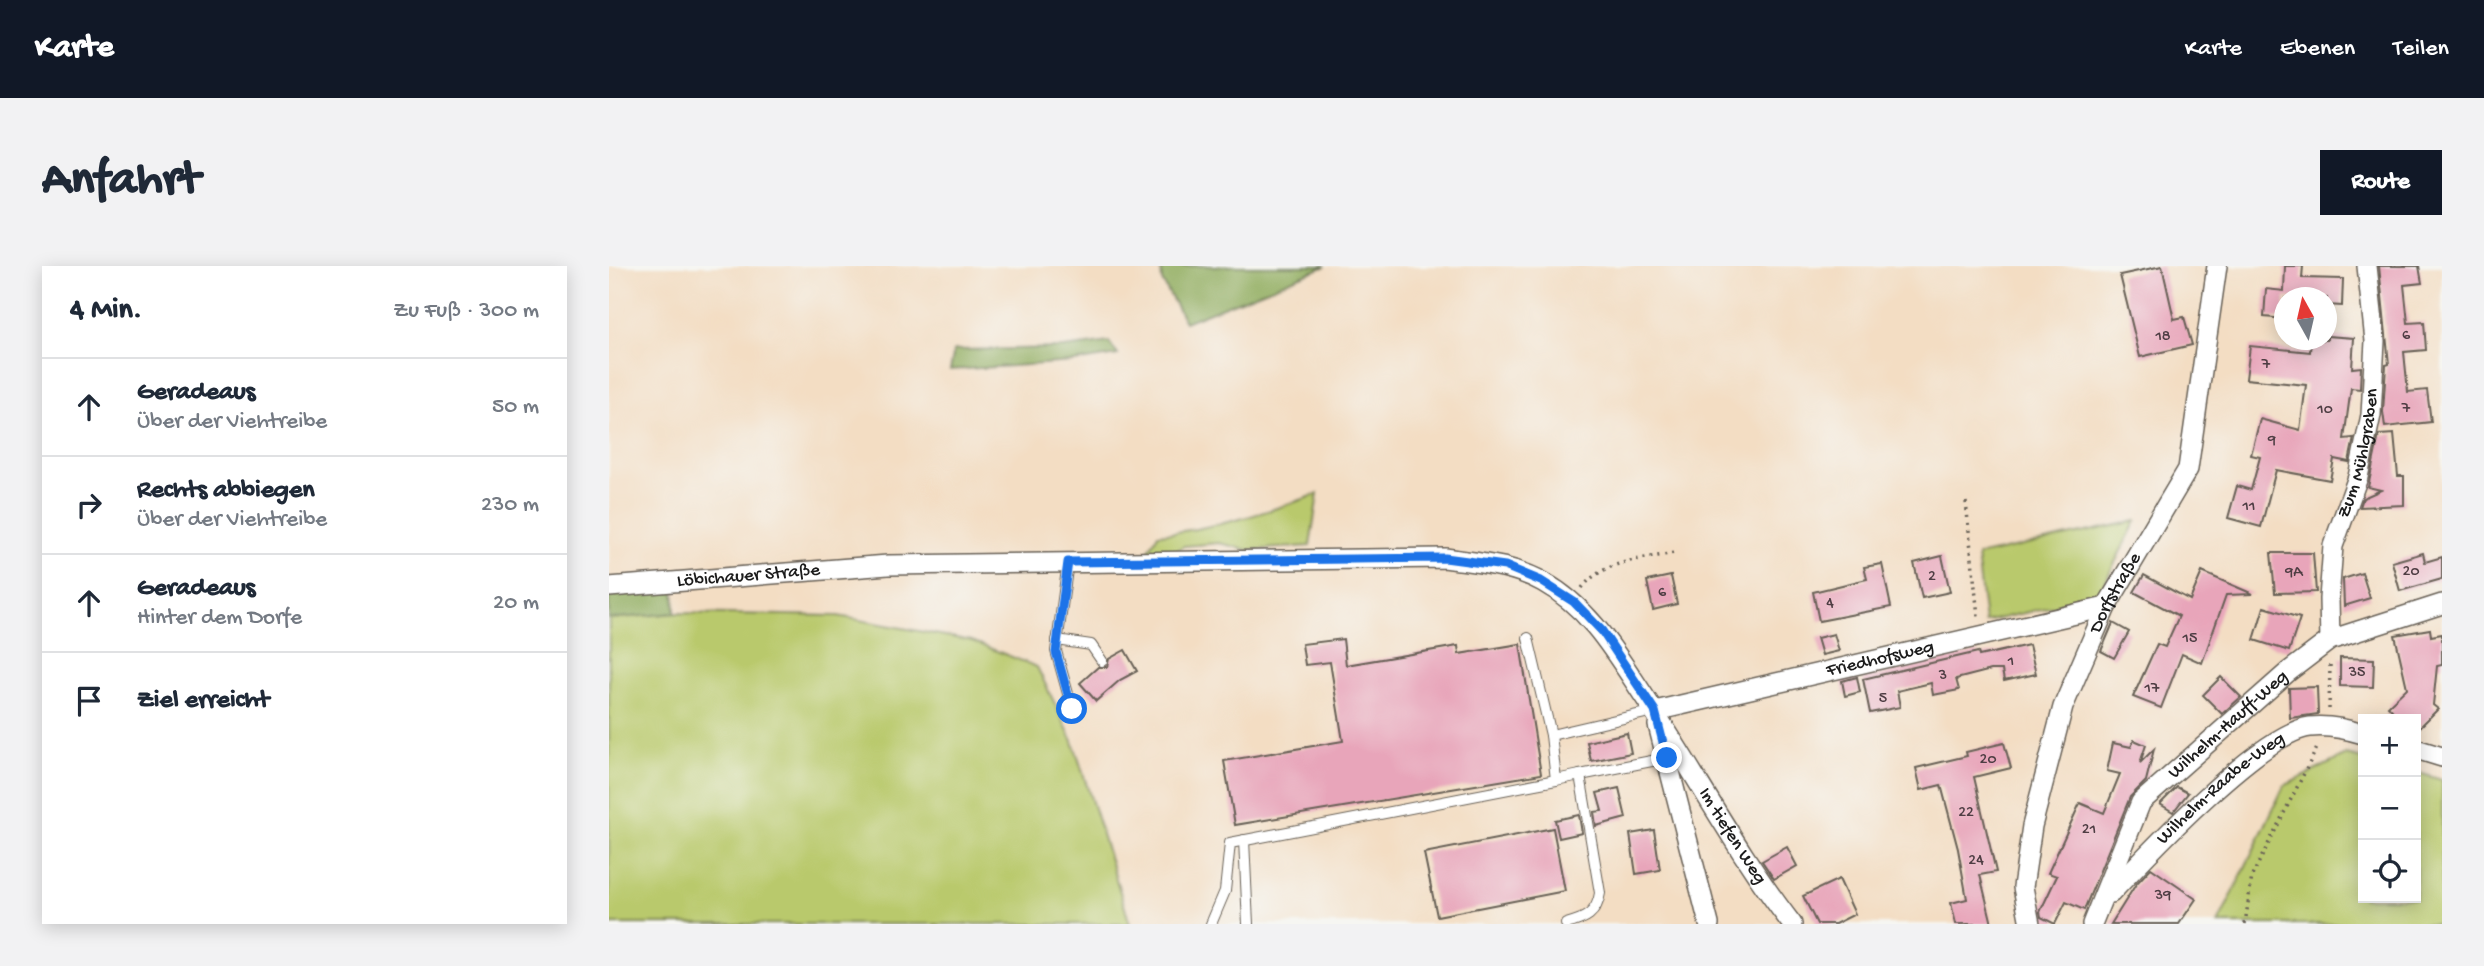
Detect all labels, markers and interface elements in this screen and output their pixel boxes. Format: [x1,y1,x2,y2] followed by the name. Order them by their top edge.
[35,30,114,68] text: Karte
[2185,35,2242,64] text: Karte
[2280,35,2355,64] text: Ebenen
[2393,35,2449,64] text: Teilen
[2320,150,2442,215] button: Route
[42,153,200,211] text: Anfahrt
[2274,287,2337,350] north arrow
[70,294,142,329] text: 4 Min.
[393,298,539,325] text: Zu Fuß · 300 m
[2402,327,2411,346] house number: 6
[2154,328,2171,347] house number: 18
[2261,356,2271,375] house number: 7
[137,378,255,409] text: Geradeaus
[70,388,108,426] icon: ahead
[2333,388,2384,521] street label: Zum Mühlgraben
[492,394,539,421] text: 50 m
[2401,400,2411,419] house number: 7
[2316,401,2333,420] house number: 10
[137,409,327,436] text: Über der Viehtreibe
[2267,432,2276,451] house number: 9
[137,476,315,507] text: Rechts abbiegen
[70,486,108,524] icon: right
[481,492,539,519] text: 230 m
[2242,498,2255,517] house number: 11
[137,507,327,534] text: Über der Viehtreibe
[2084,549,2147,638] street label: Dorfstraße
[676,559,821,593] street label: Löbichauer Straße
[2403,563,2419,582] house number: 20
[2284,564,2304,583] house number: 9A
[1928,568,1936,587] house number: 2
[137,574,255,605] text: Geradeaus
[70,584,108,622] icon: ahead
[1658,584,1667,603] house number: 6
[493,590,539,617] text: 20 m
[1826,595,1834,614] house number: 4
[137,605,302,632] text: Hinter dem Dorfe
[2182,630,2197,649] house number: 15
[1823,636,1936,683] street label: Friedhofsweg
[2007,653,2014,672] house number: 1
[2348,664,2365,683] house number: 35
[2163,665,2293,784] street label: Wilhelm-Hauff-Weg
[1938,667,1947,686] house number: 3
[2144,680,2160,699] house number: 17
[70,682,108,720] icon: arrive
[137,686,269,717] text: Ziel erreicht
[1879,690,1887,709] house number: 5
[1056,693,1087,724] route start
[2358,714,2421,903] map controls
[2358,714,2421,777] button: +
[2152,727,2289,850] street label: Wilhelm-Raabe-Weg
[1651,742,1682,773] route end
[1980,751,1996,770] house number: 20
[2358,777,2421,840] button: −
[1693,784,1771,889] street label: Im tiefen Weg
[1958,804,1974,823] house number: 22
[2082,821,2096,840] house number: 21
[2358,840,2421,903] button: locate
[1968,852,1984,871] house number: 24
[2154,887,2171,906] house number: 39

